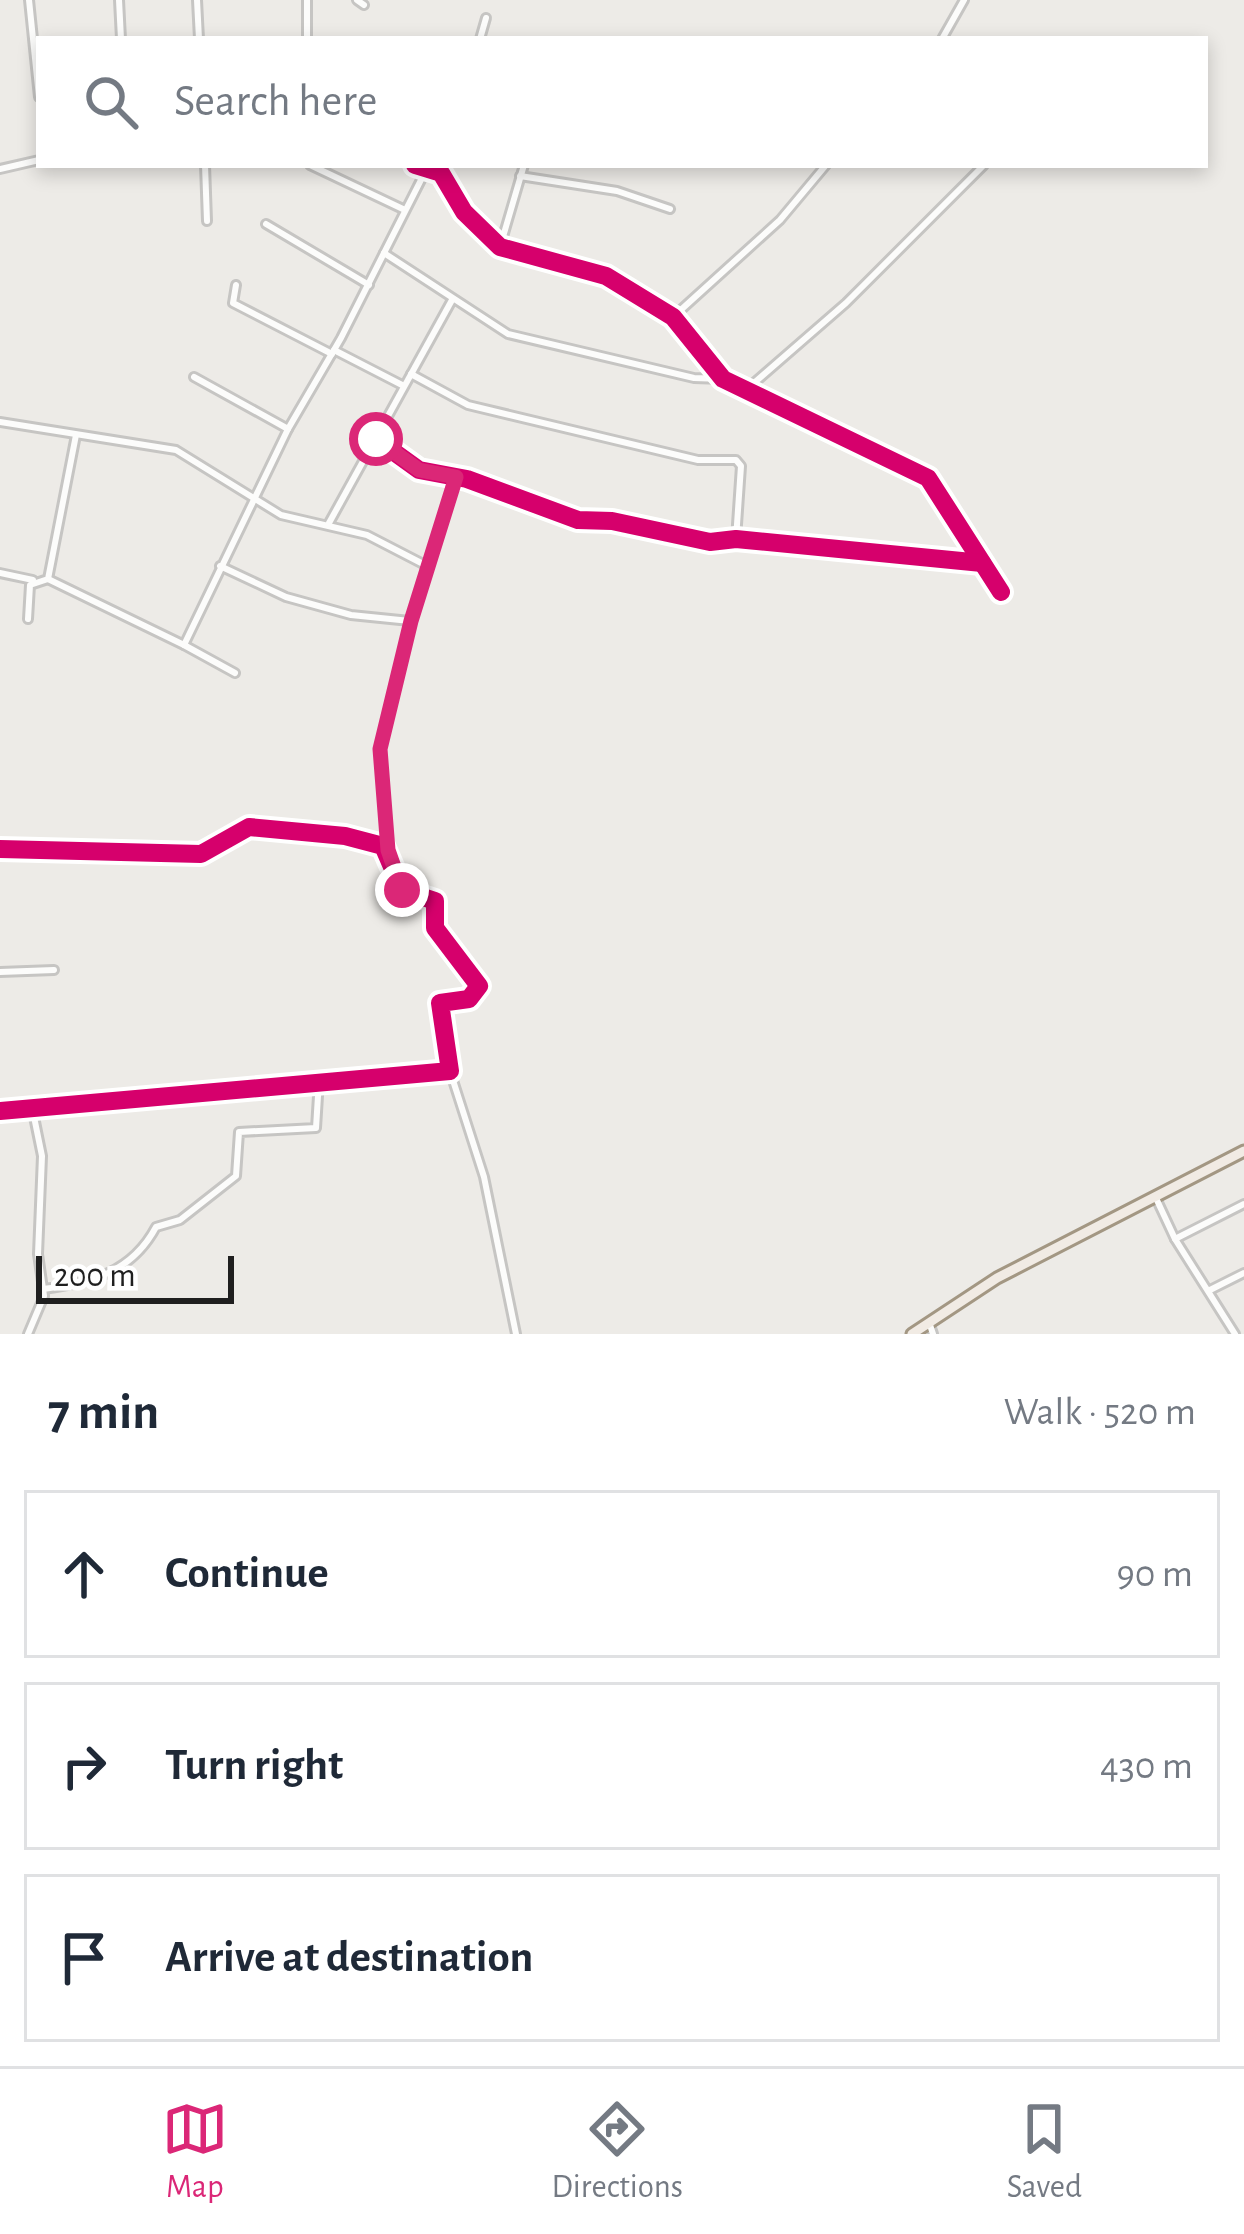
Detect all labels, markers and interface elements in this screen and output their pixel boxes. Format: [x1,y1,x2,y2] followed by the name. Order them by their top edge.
[36,36,1208,168] search box
[78,69,144,135] icon: search
[174,79,377,124] text: Search here
[349,412,403,466] route start
[375,863,429,917] route end
[36,1250,234,1303] scale bar
[54,1260,136,1293] text: 200 m
[48,1387,159,1438] text: 7 min
[1004,1393,1196,1432] text: Walk · 520 m
[51,1541,117,1607] icon: ahead
[165,1551,329,1596] text: Continue
[1116,1555,1193,1594] text: 90 m
[51,1733,117,1799] icon: right
[165,1743,343,1788] text: Turn right
[1100,1747,1193,1786] text: 430 m
[51,1925,117,1991] icon: arrive
[165,1935,533,1980] text: Arrive at destination
[162,2096,228,2208] tab: Map
[551,2096,683,2208] tab: Directions
[1007,2096,1082,2208] tab: Saved

